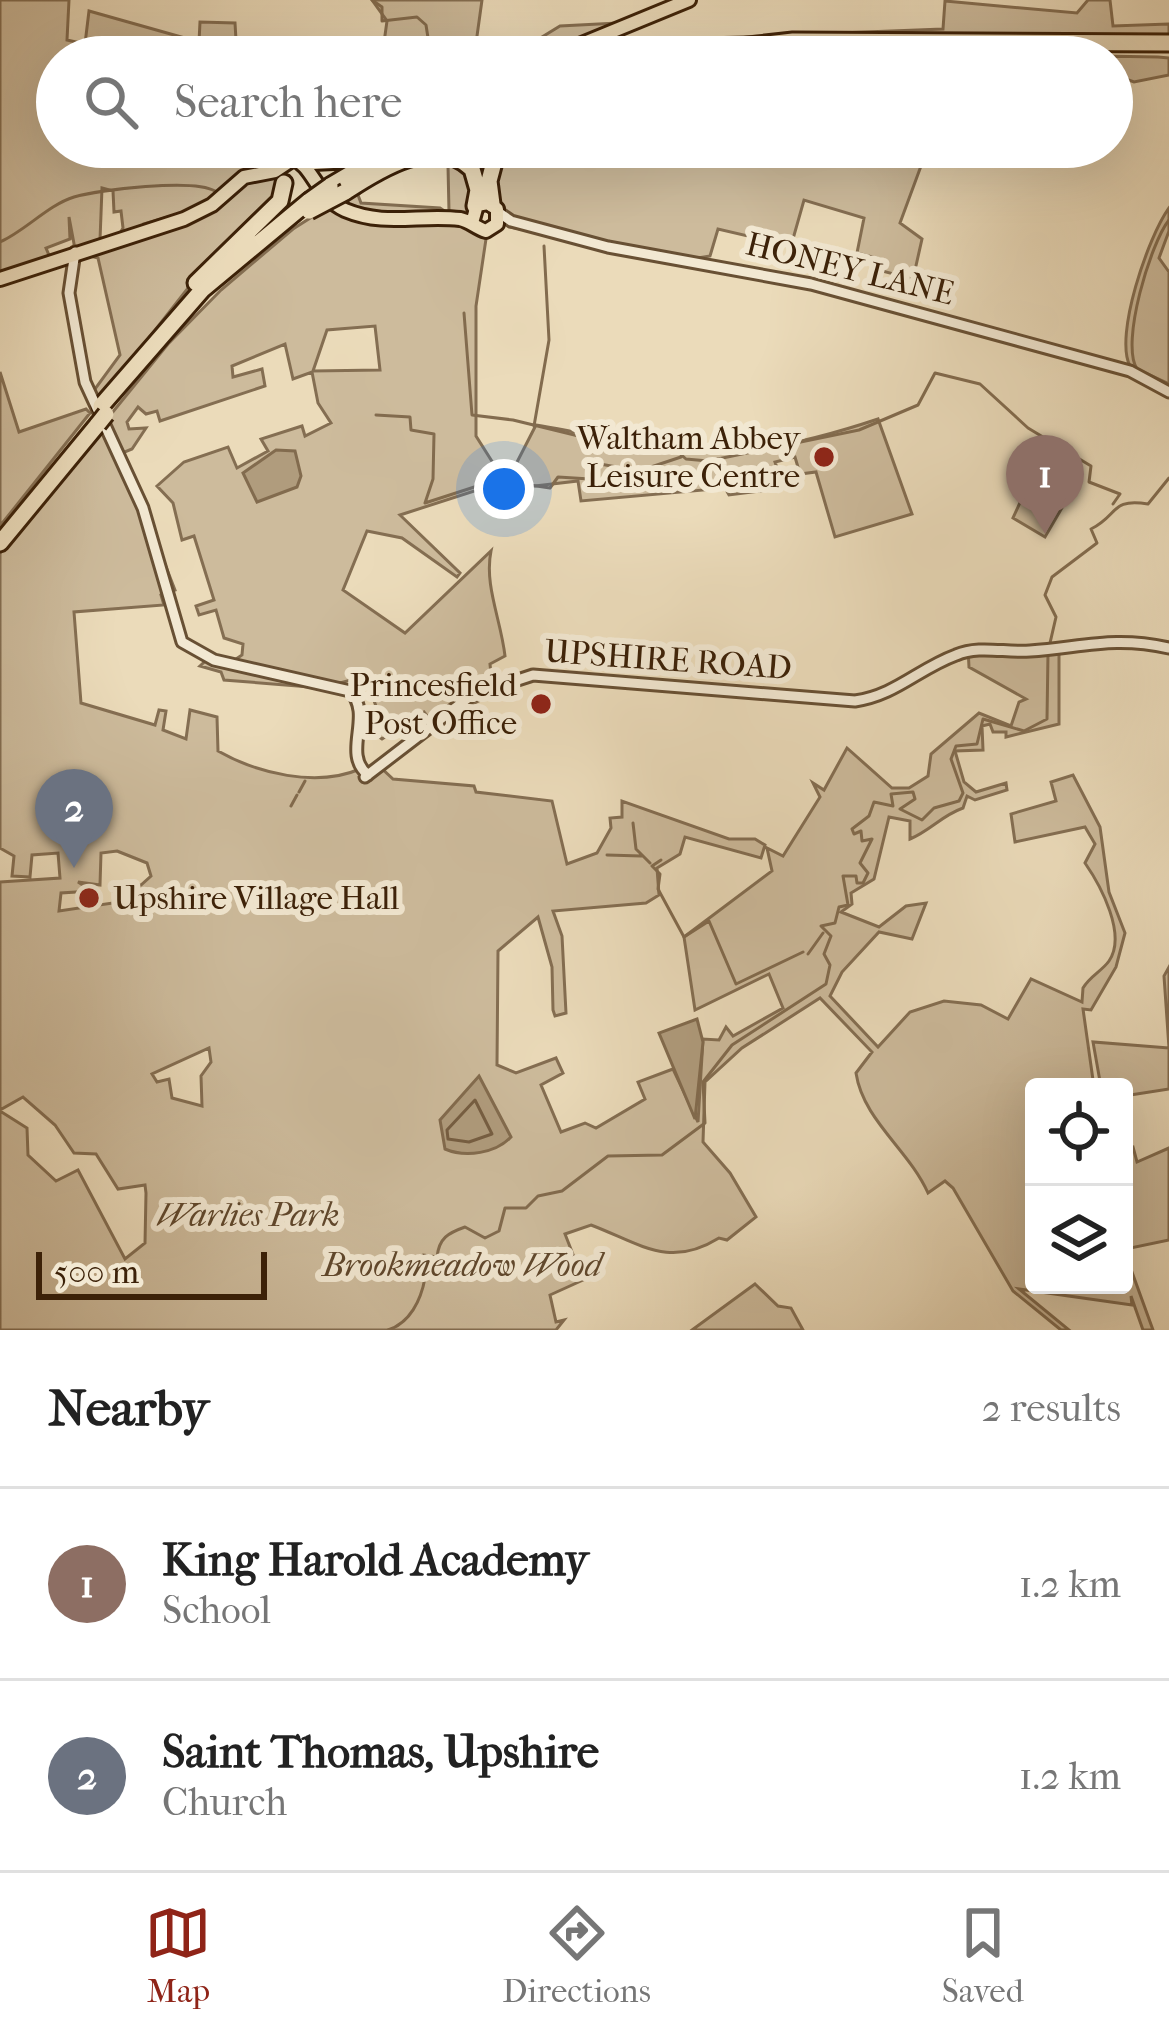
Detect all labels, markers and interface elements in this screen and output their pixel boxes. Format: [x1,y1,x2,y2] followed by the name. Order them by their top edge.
[36,36,1133,168] search box
[78,69,144,135] icon: search
[174,76,402,129] text: Search here
[742,224,958,314] street label: HONEY LANE
[575,419,801,496] place label: Waltham Abbey Leisure Centre
[1006,435,1084,534] pin: 1
[811,444,837,470] marker: Waltham Abbey Leisure Centre
[474,459,534,519] your location
[543,632,793,688] street label: UPSHIRE ROAD
[350,666,518,743] place label: Princesfield Post Office
[528,691,554,717] marker: Princesfield Post Office
[35,769,113,868] pin: 2
[113,879,399,918] place label: Upshire Village Hall
[76,885,102,911] marker: Upshire Village Hall
[1025,1078,1133,1294] map controls
[1025,1078,1133,1186] button: locate
[1025,1186,1133,1294] button: layers
[156,1196,340,1235] park label: Warlies Park
[36,1246,267,1299] scale bar
[321,1246,606,1285] park label: Brookmeadow Wood
[54,1253,139,1292] text: 500 m
[48,1378,209,1438] text: Nearby
[982,1385,1121,1431] text: 2 results
[162,1534,588,1587] text: King Harold Academy
[80,1561,94,1607] text: 1
[1019,1561,1121,1607] text: 1.2 km
[162,1587,271,1633] text: School
[162,1726,599,1779] text: Saint Thomas, Upshire
[77,1753,97,1799] text: 2
[1019,1753,1121,1799] text: 1.2 km
[162,1779,287,1825] text: Church
[145,1900,211,2011] tab: Map
[502,1900,651,2011] tab: Directions
[942,1900,1024,2011] tab: Saved

